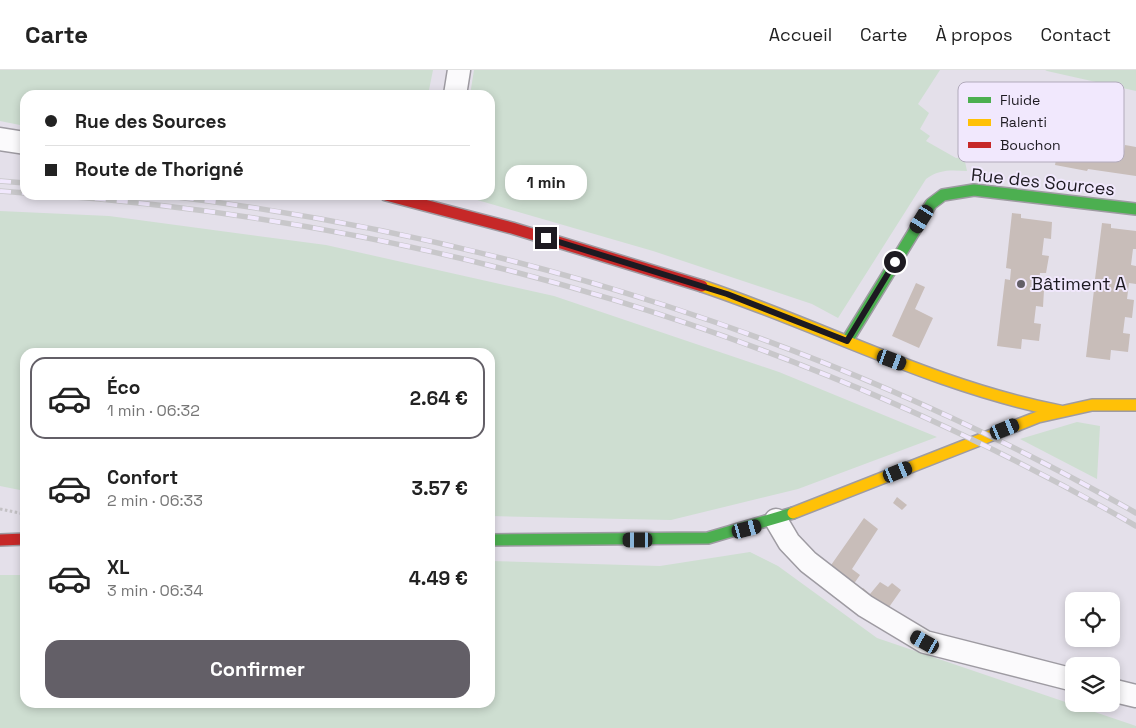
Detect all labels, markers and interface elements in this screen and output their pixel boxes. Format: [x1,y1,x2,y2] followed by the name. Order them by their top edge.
[25,19,88,50] text: Carte
[769,23,832,46] text: Accueil
[860,23,907,46] text: Carte
[935,23,1013,46] text: À propos
[1041,23,1111,46] text: Contact
[958,82,1124,162] legend
[1000,91,1040,109] text: Fluide
[75,109,226,134] text: Rue des Sources
[1000,113,1047,131] text: Ralenti
[1000,136,1061,154] text: Bouchon
[75,157,244,182] text: Route de Thorigné
[970,163,1116,200] street label: Rue des Sources
[505,166,587,200] callout: 1 min
[526,172,566,193] text: 1 min
[907,202,936,236] car
[535,227,557,249] route end
[884,251,906,273] route start
[1031,272,1126,295] place label: Bâtiment A
[1015,278,1027,290] marker: Bâtiment A
[875,348,908,372] car
[107,375,140,400] text: Éco
[47,376,92,421] icon: car
[410,386,468,411] text: 2.64 €
[107,400,200,421] text: 1 min · 06:32
[988,416,1021,442] car
[881,459,914,485] car
[107,465,178,490] text: Confort
[47,466,92,511] icon: car
[411,476,468,501] text: 3.57 €
[107,490,203,511] text: 2 min · 06:33
[730,518,763,540] car
[623,533,653,548] car
[107,555,130,580] text: XL
[47,556,92,601] icon: car
[409,566,468,591] text: 4.49 €
[107,580,203,601] text: 3 min · 06:34
[1065,592,1120,712] map controls
[1065,592,1120,647] button: locate
[908,628,941,656] car
[45,640,470,698] button: Confirmer
[1065,657,1120,712] button: layers

